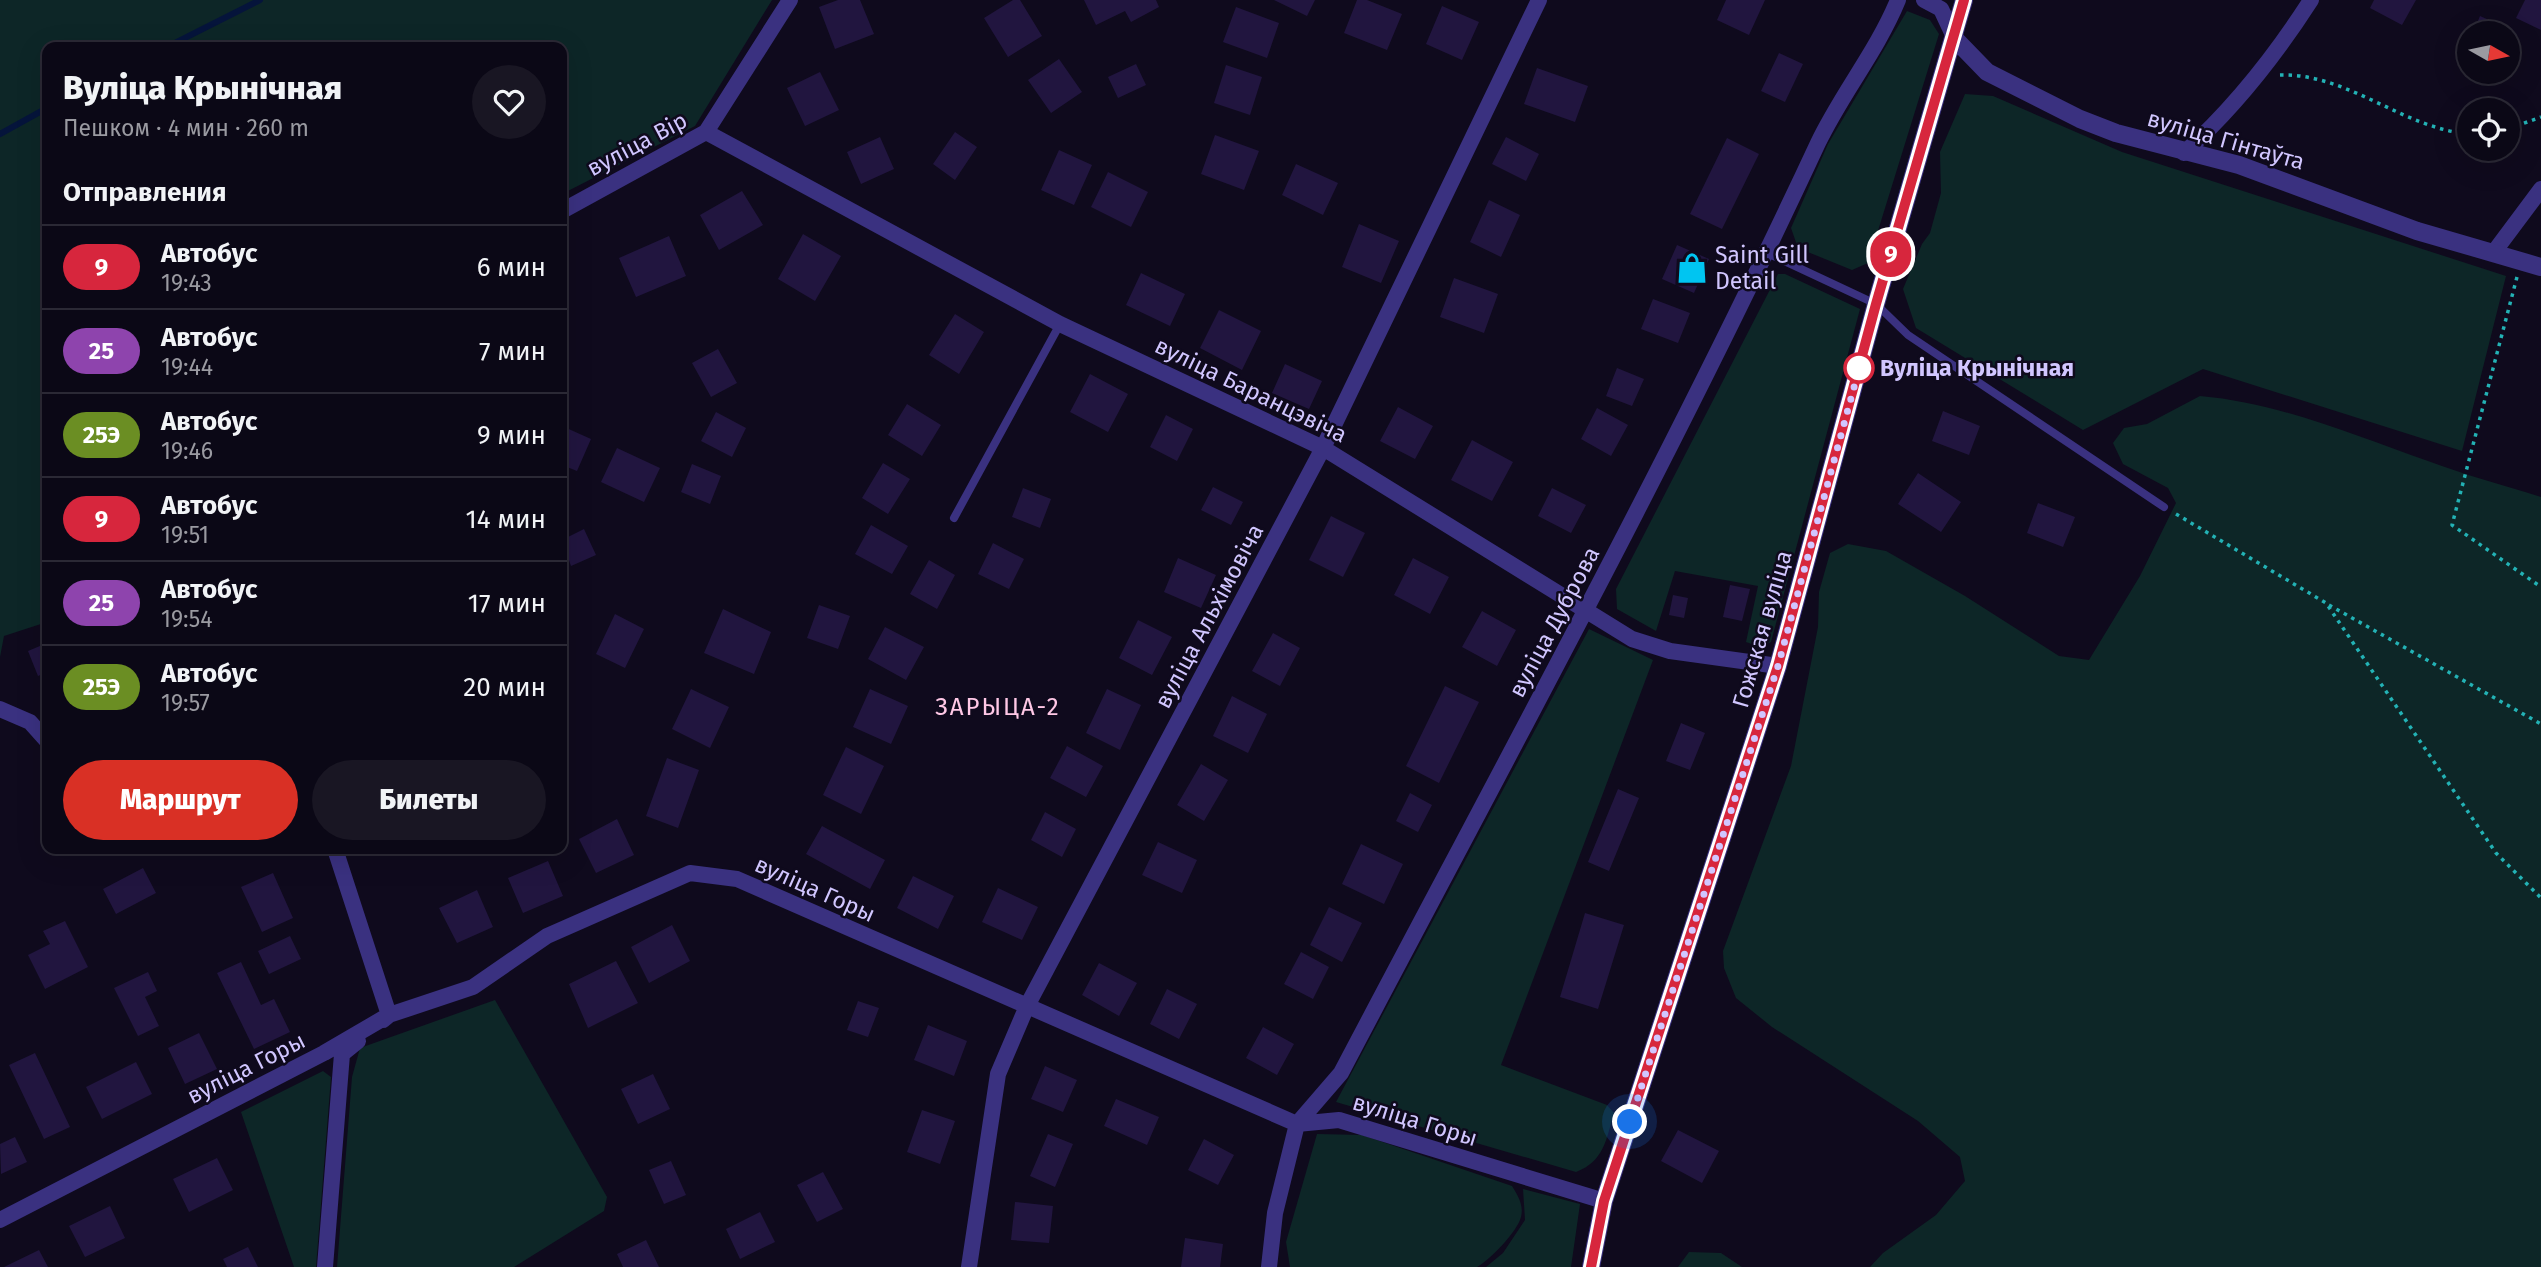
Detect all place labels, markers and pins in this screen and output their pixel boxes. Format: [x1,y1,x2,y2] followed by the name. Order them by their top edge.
[1715,241,1809,295] place label: Saint Gill Detail
[1675,251,1709,285] shop icon: Saint Gill Detail
[1844,353,1874,383] marker: Вуліца Крынічная
[1880,354,2074,382] place label: Вуліца Крынічная

